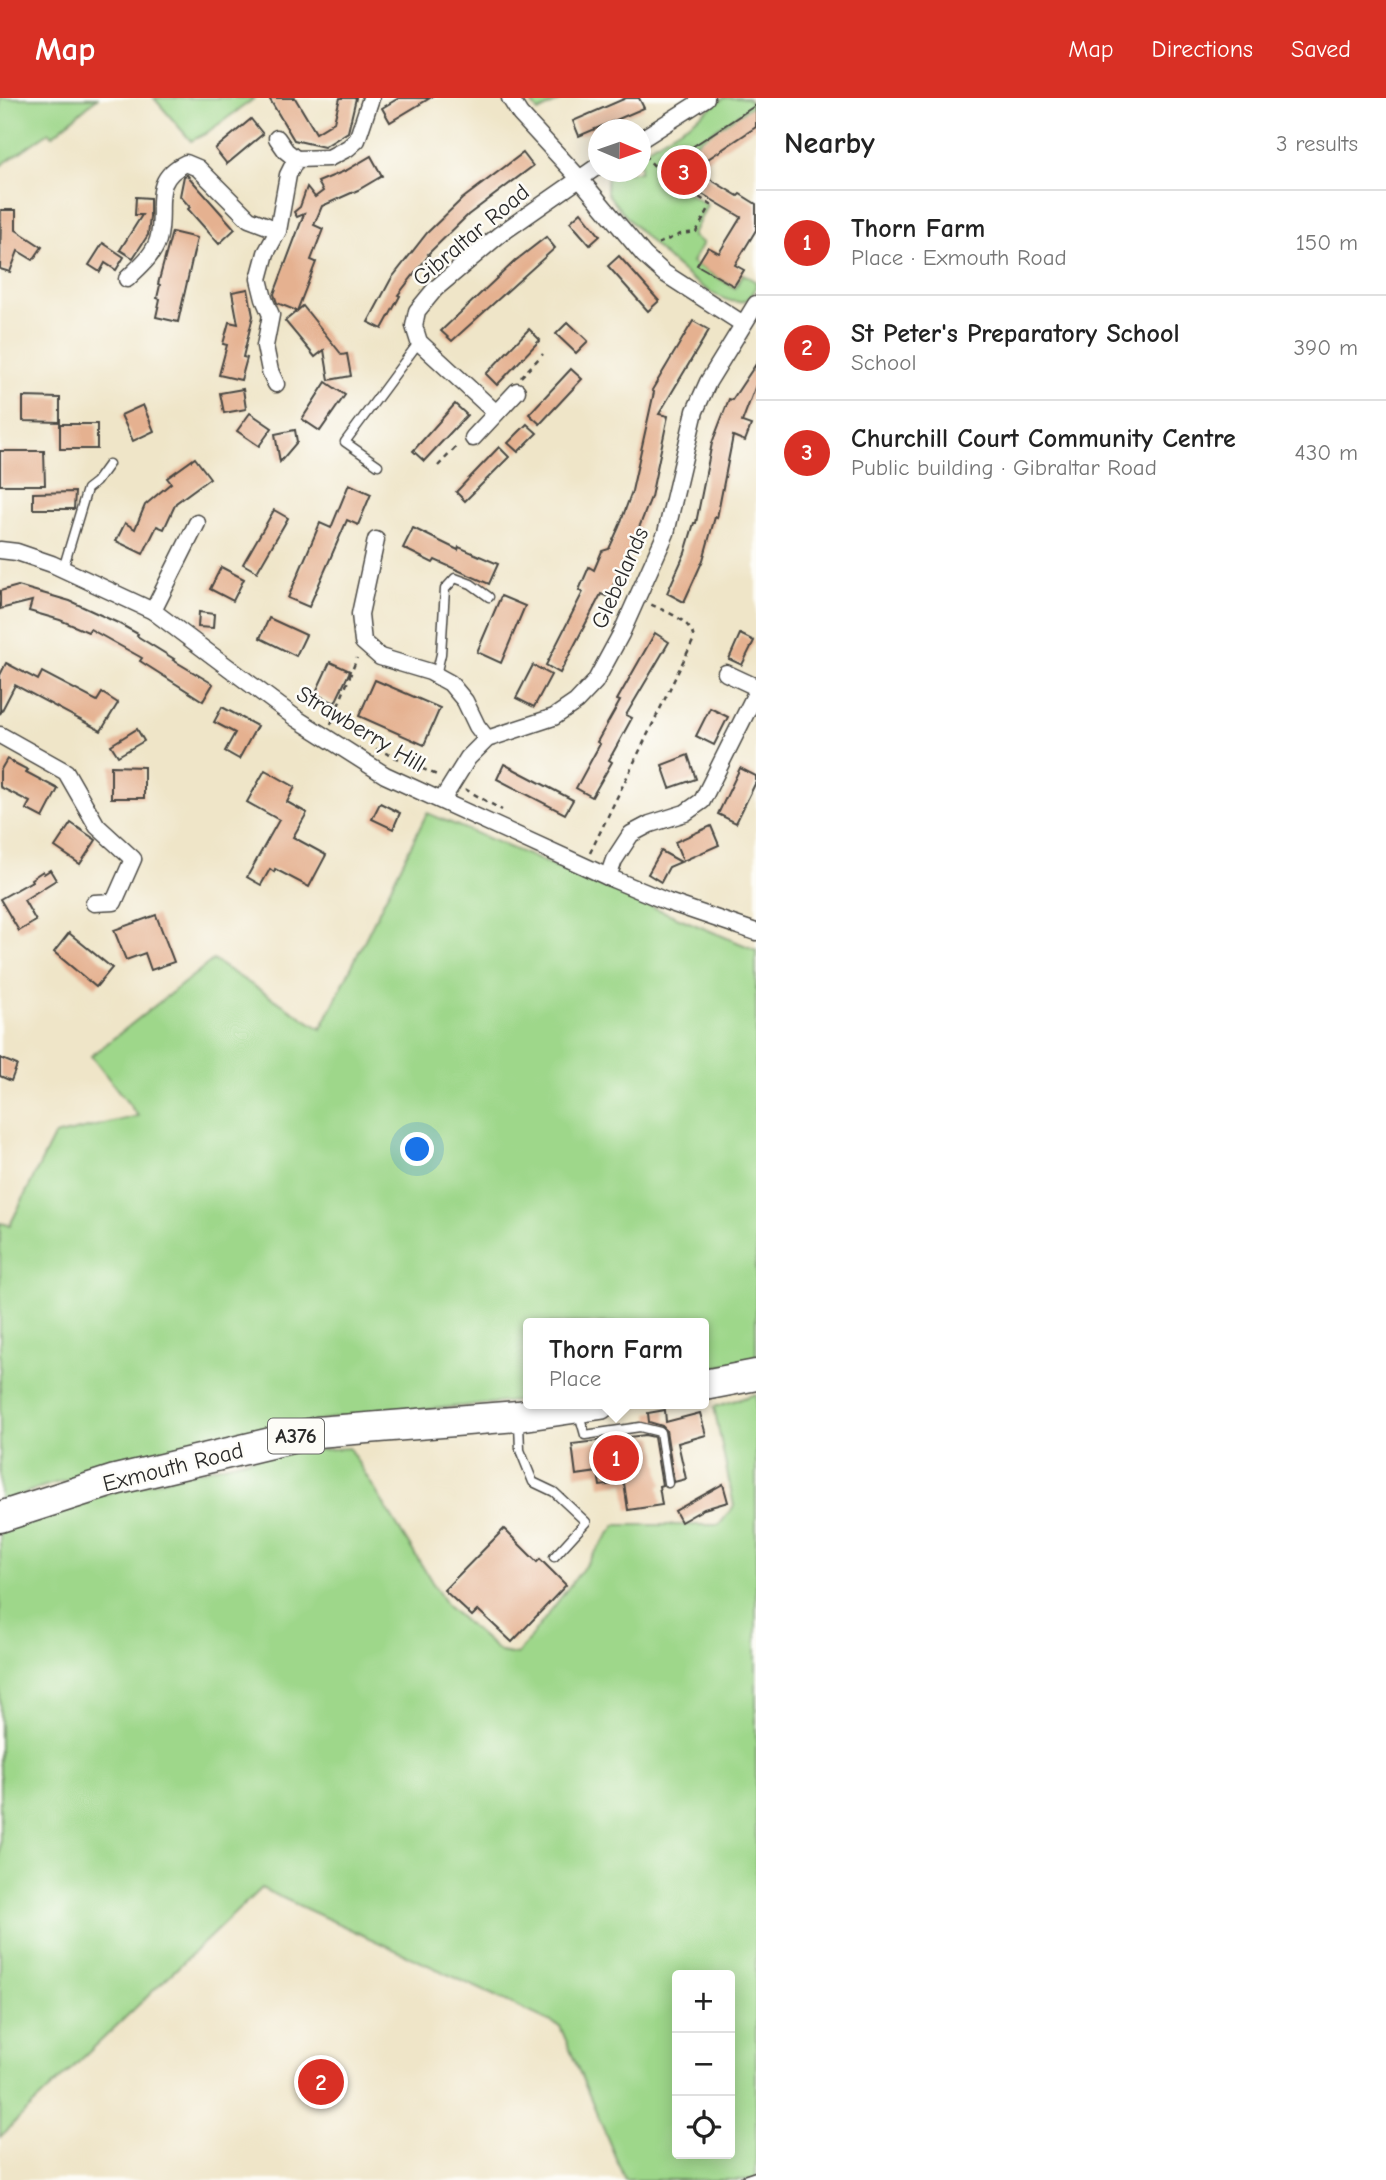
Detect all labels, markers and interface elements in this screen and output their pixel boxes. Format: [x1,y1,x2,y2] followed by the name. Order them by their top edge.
[35,30,96,68] text: Map
[1068,35,1114,63] text: Map
[1152,35,1253,63] text: Directions
[1291,35,1351,63] text: Saved
[588,119,651,182] north arrow
[784,126,875,161] text: Nearby
[1276,130,1358,157] text: 3 results
[661,146,707,198] pin: 3
[407,178,535,292] street label: Gibraltar Road
[851,214,985,244] text: Thorn Farm
[802,229,812,256] text: 1
[1296,229,1358,256] text: 150 m
[851,244,1067,271] text: Place · Exmouth Road
[851,319,1180,349] text: St Peter's Preparatory School
[801,334,813,361] text: 2
[1293,334,1358,361] text: 390 m
[851,349,916,376] text: School
[851,424,1236,454] text: Churchill Court Community Centre
[801,439,813,466] text: 3
[1295,439,1358,466] text: 430 m
[851,454,1157,481] text: Public building · Gibraltar Road
[586,523,654,633] street label: Glebelands
[292,680,430,778] street label: Strawberry Hill
[400,1132,434,1166] your location
[523,1318,709,1409] popup
[549,1335,683,1365] text: Thorn Farm
[549,1365,601,1392] text: Place
[268,1418,324,1454] road number: A376
[593,1432,639,1484] pin: 1
[100,1436,246,1498] street label: Exmouth Road
[672,1970,735,2159] map controls
[672,1970,735,2033] button: +
[672,2033,735,2096] button: −
[298,2056,344,2108] pin: 2
[672,2096,735,2159] button: locate

